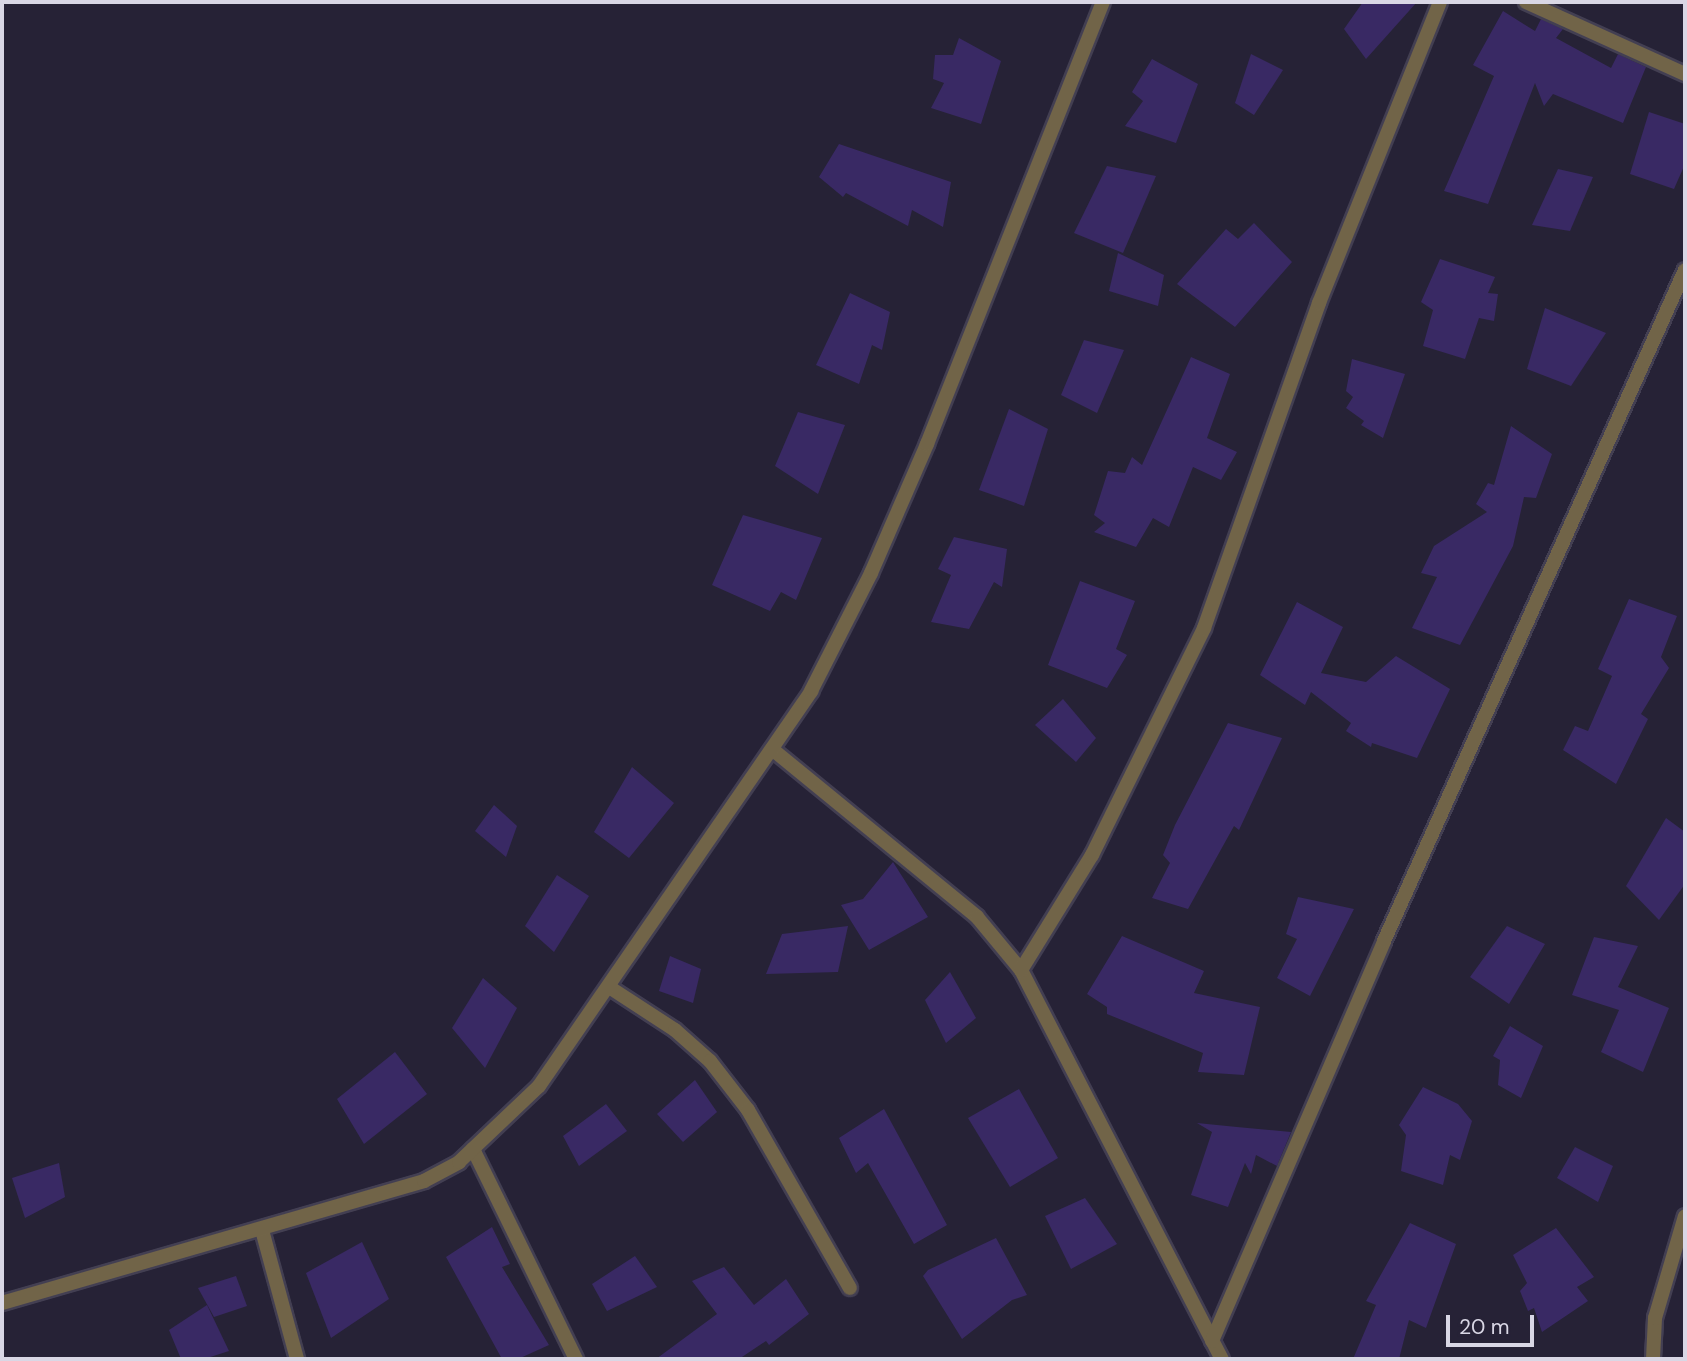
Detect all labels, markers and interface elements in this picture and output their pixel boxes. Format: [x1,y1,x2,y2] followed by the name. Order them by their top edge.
[1449,1302,1536,1346] scale bar
[1459,1313,1510,1341] text: 20 m

